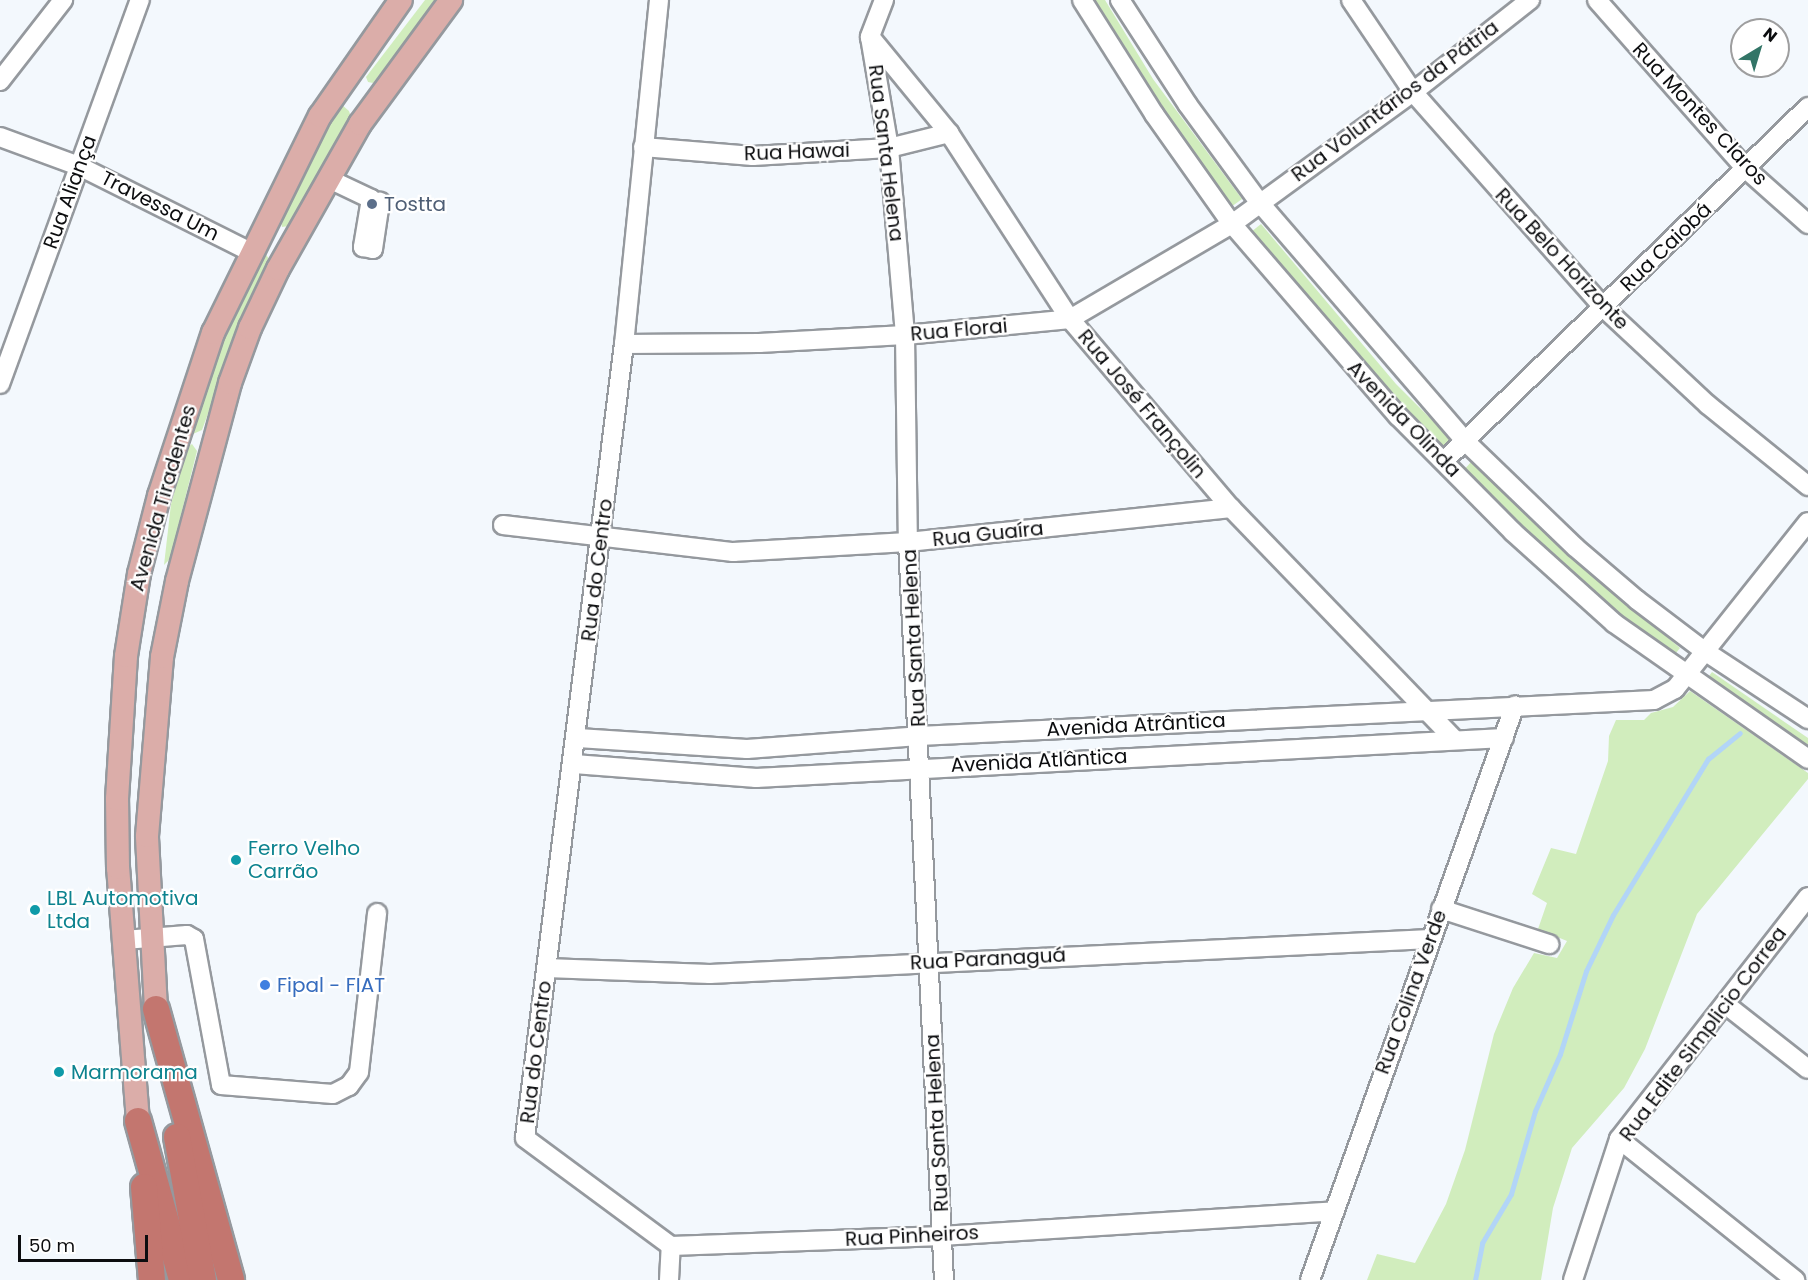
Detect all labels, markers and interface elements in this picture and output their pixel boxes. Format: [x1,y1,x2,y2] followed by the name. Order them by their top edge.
[1287,15,1503,187] street label: Rua Voluntários da Pátria
[1730,18,1790,78] north arrow
[1758,22,1782,48] text: N
[1628,38,1772,190] street label: Rua Montes Claros
[863,63,909,243] street label: Rua Santa Helena
[38,132,102,252] street label: Rua Aliança
[744,138,850,166] street label: Rua Hawai
[97,166,223,246] street label: Travessa Um
[1490,183,1634,335] street label: Rua Belo Horizonte
[384,192,446,216] place label: Tostta
[365,197,379,211] marker: Tostta
[1615,198,1717,296] street label: Rua Caiobá
[909,314,1009,346] street label: Rua Florai
[1073,325,1211,483] street label: Rua José Françolin
[1342,356,1466,482] street label: Avenida Olinda
[125,402,201,594] street label: Avenida Tiradentes
[576,497,618,643] street label: Rua do Centro
[931,516,1045,552] street label: Rua Guaíra
[897,549,931,727] street label: Rua Santa Helena
[1046,708,1226,742] street label: Avenida Atrântica
[950,744,1128,778] street label: Avenida Atlântica
[248,837,360,884] place label: Ferro Velho Carrão
[229,853,243,867] marker: Ferro Velho Carrão
[47,886,199,933] place label: LBL Automotiva Ltda
[28,903,42,917] marker: LBL Automotiva Ltda
[1370,907,1452,1077] street label: Rua Colina Verde
[1614,922,1792,1146] street label: Rua Edite Simplicio Correa
[909,943,1067,975] street label: Rua Paranaguá
[277,973,385,997] place label: Fipal - FIAT
[258,978,272,992] marker: Fipal - FIAT
[515,979,557,1125] street label: Rua do Centro
[920,1034,954,1212] street label: Rua Santa Helena
[71,1060,198,1084] place label: Marmorama
[52,1065,66,1079] marker: Marmorama
[844,1221,980,1251] street label: Rua Pinheiros
[21,1223,152,1261] scale bar
[29,1233,75,1258] text: 50 m

